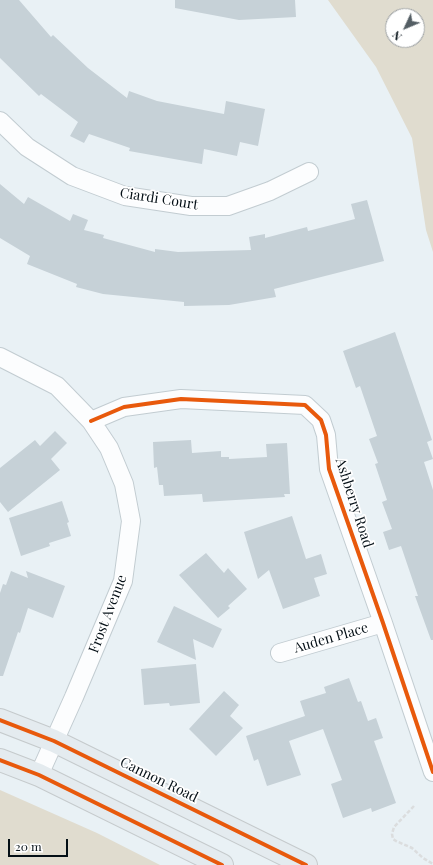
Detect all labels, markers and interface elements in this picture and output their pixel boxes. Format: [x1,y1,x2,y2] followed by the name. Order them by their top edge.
[385,8,425,48] north arrow
[389,28,405,44] text: N
[119,185,199,213] street label: Ciardi Court
[332,456,376,550] street label: Ashberry Road
[85,572,131,656] street label: Frost Avenue
[292,619,370,657] street label: Auden Place
[117,754,201,806] street label: Cannon Road
[10,831,70,857] scale bar
[15,838,42,854] text: 20 m

